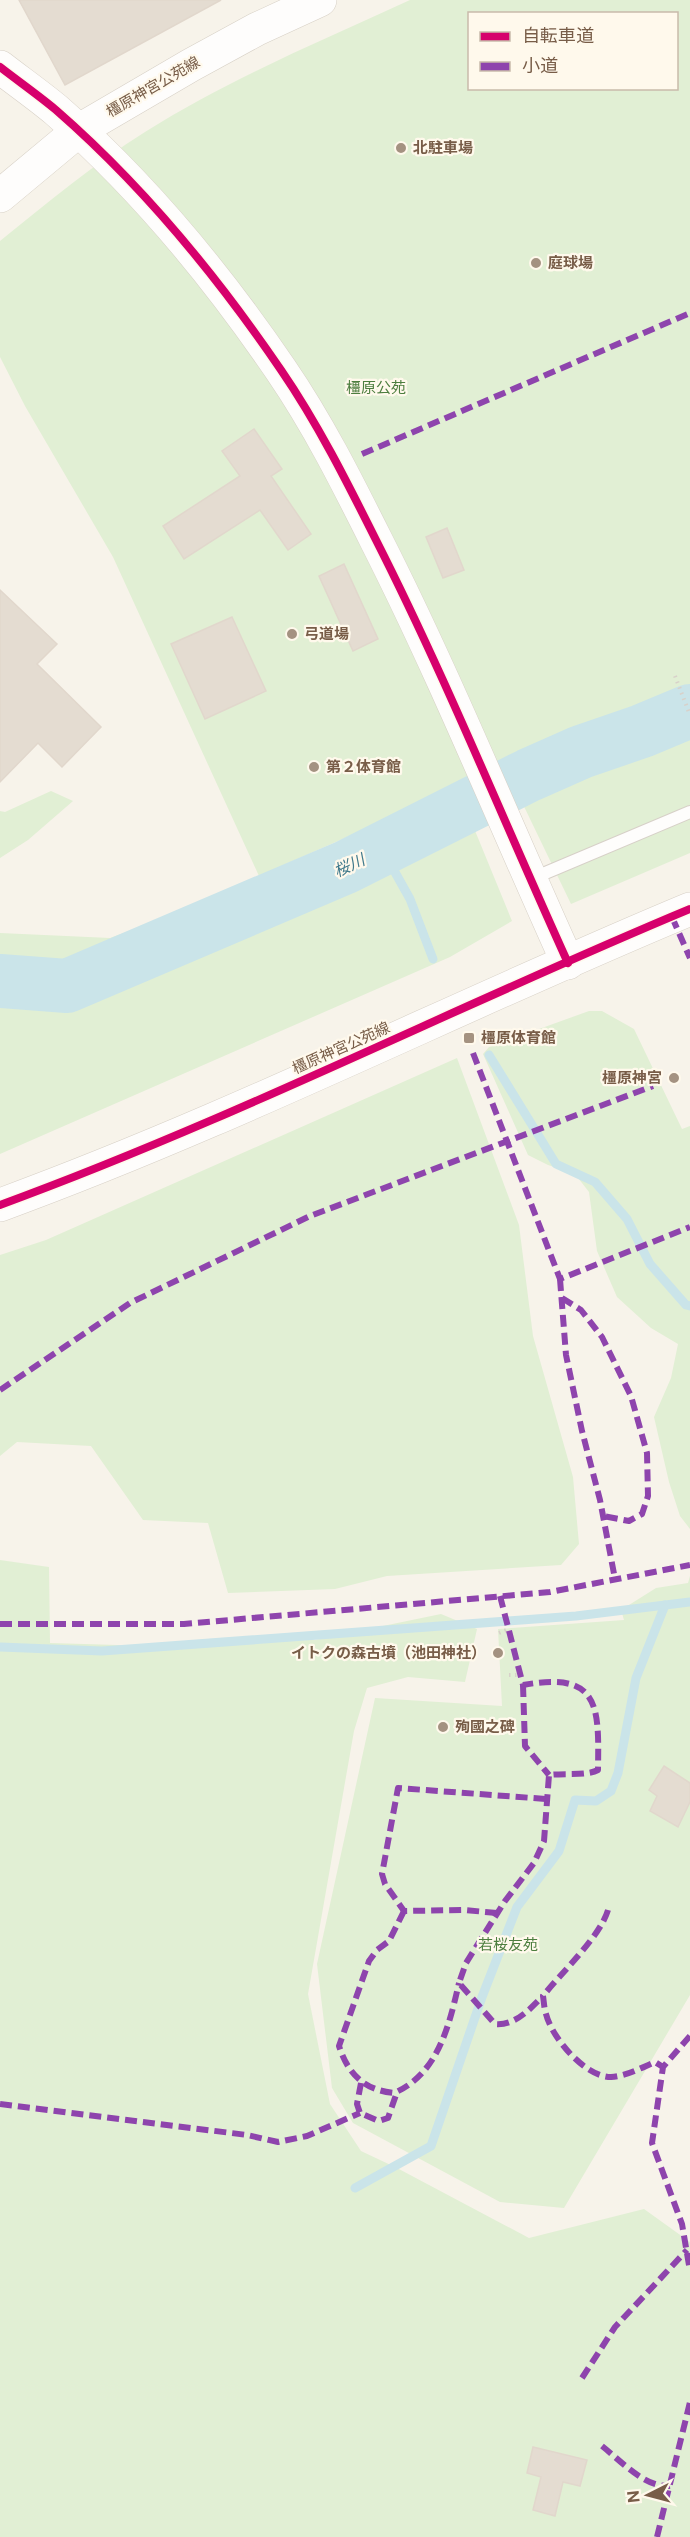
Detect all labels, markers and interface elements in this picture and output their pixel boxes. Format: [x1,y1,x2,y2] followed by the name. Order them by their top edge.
[468,12,678,90] legend
[522,25,594,46] text: 自転車道
[103,53,202,120] street label: 橿原神宮公苑線
[522,55,558,76] text: 小道
[413,139,473,156] place label: 北駐車場
[394,141,408,155] marker: 北駐車場
[548,254,593,271] place label: 庭球場
[529,256,543,270] marker: 庭球場
[346,379,406,396] park label: 橿原公苑
[304,625,349,642] place label: 弓道場
[285,627,299,641] marker: 弓道場
[326,758,401,775] place label: 第２体育館
[307,760,321,774] marker: 第２体育館
[331,849,370,881] water label: 桜川
[289,1018,392,1077] street label: 橿原神宮公苑線
[481,1029,556,1046] place label: 橿原体育館
[462,1031,476,1045] marker: 橿原体育館
[602,1069,662,1086] place label: 橿原神宮
[667,1071,681,1085] marker: 橿原神宮
[291,1644,486,1661] place label: イトクの森古墳（池田神社）
[491,1646,505,1660] marker: イトクの森古墳（池田神社）
[455,1718,515,1735] place label: 殉國之碑
[436,1720,450,1734] marker: 殉國之碑
[478,1936,538,1953] park label: 若桜友苑
[618,2465,678,2525] north arrow
[623,2489,644,2504] text: N

